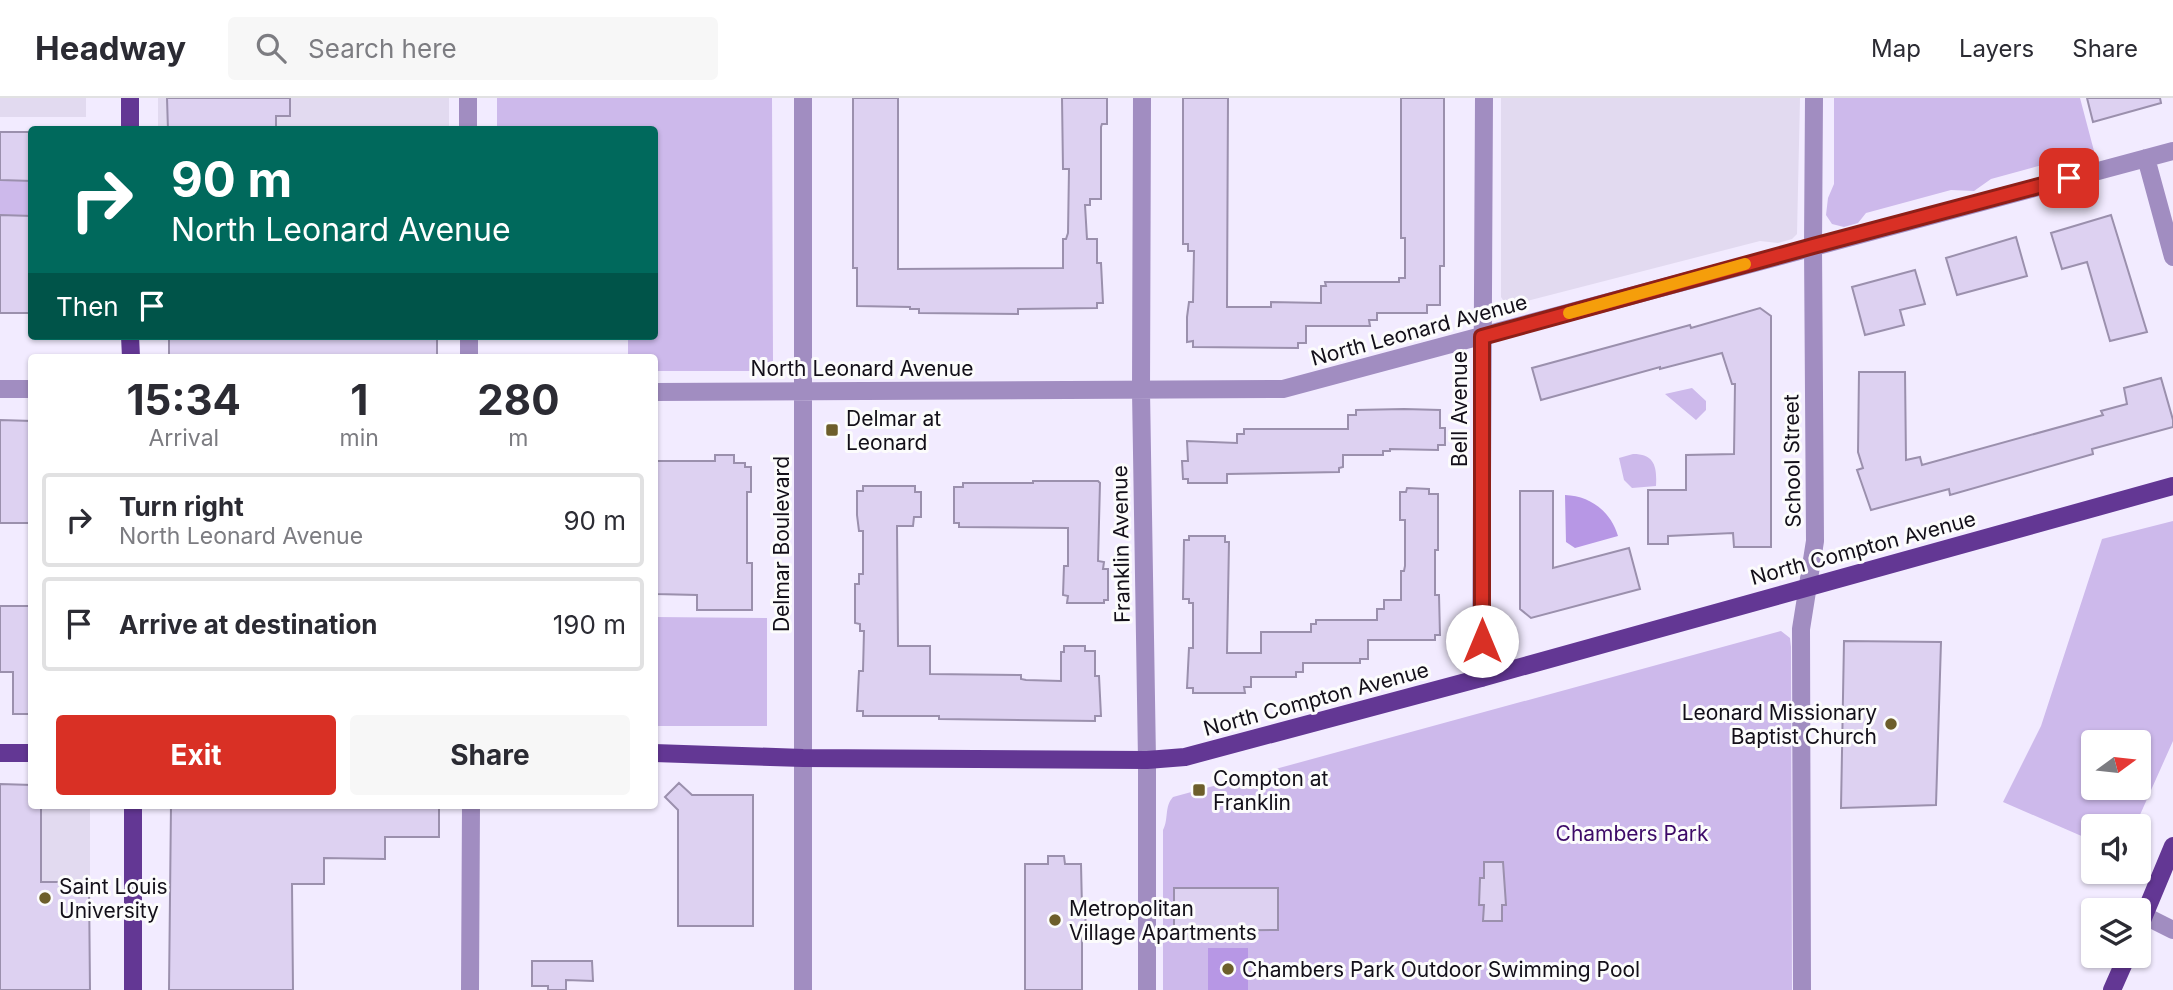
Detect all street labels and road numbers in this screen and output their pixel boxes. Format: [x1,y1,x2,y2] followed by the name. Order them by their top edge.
[1308,289,1530,371] street label: North Leonard Avenue
[1447,351,1472,467] street label: Bell Avenue
[751,356,973,381] street label: North Leonard Avenue
[1778,394,1806,528] street label: School Street
[769,456,794,632] street label: Delmar Boulevard
[1107,465,1135,623] street label: Franklin Avenue
[1748,506,1978,590] street label: North Compton Avenue
[1201,657,1431,741] street label: North Compton Avenue

